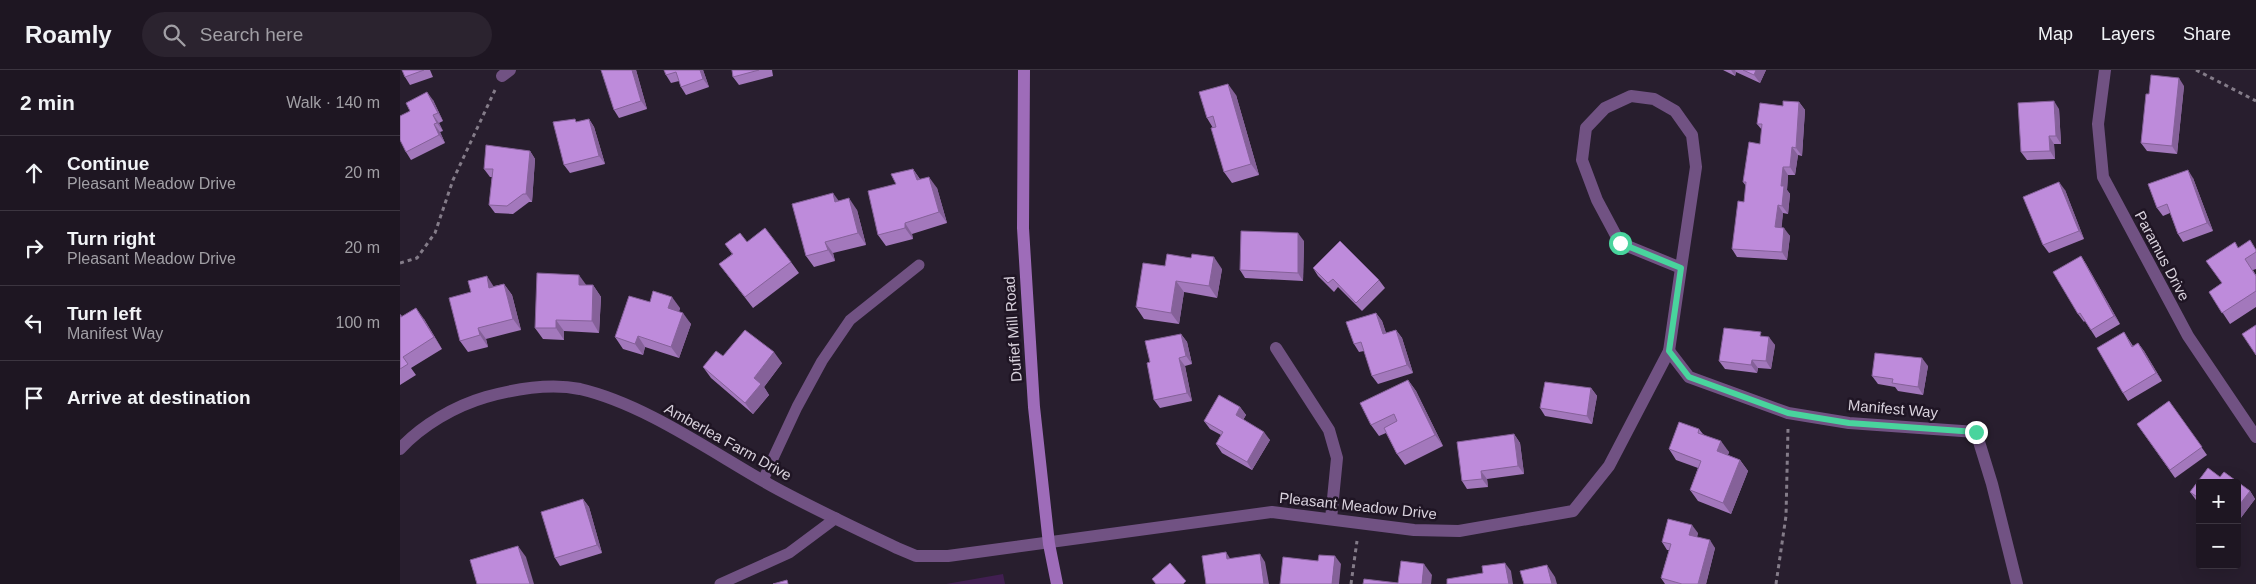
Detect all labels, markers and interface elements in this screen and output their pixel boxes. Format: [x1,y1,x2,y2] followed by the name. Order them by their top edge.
[142,12,492,57] search box
[25,21,112,48] text: Roamly
[160,21,188,49] icon: search
[200,24,303,45] text: Search here
[2038,24,2073,44] text: Map
[2101,24,2155,44] text: Layers
[2183,24,2231,44] text: Share
[20,91,75,114] text: 2 min
[286,94,380,111] text: Walk · 140 m
[67,153,149,174] text: Continue
[20,159,48,187] icon: ahead
[344,164,380,181] text: 20 m
[67,175,236,192] text: Pleasant Meadow Drive
[2132,208,2193,304] street label: Paramus Drive
[67,228,155,249] text: Turn right
[1609,232,1632,255] route start
[20,234,48,262] icon: right
[344,239,380,256] text: 20 m
[67,250,236,267] text: Pleasant Meadow Drive
[1000,276,1025,382] street label: Dufief Mill Road
[67,303,142,324] text: Turn left
[20,309,48,337] icon: left
[336,314,380,331] text: 100 m
[67,325,163,342] text: Manifest Way
[20,384,48,412] icon: arrive
[67,387,251,408] text: Arrive at destination
[1847,396,1939,421] street label: Manifest Way
[662,400,795,484] street label: Amberlea Farm Drive
[1965,421,1988,444] route end
[2196,479,2241,569] map controls
[2196,479,2241,524] button: +
[1278,489,1438,522] street label: Pleasant Meadow Drive
[2196,524,2241,569] button: −

